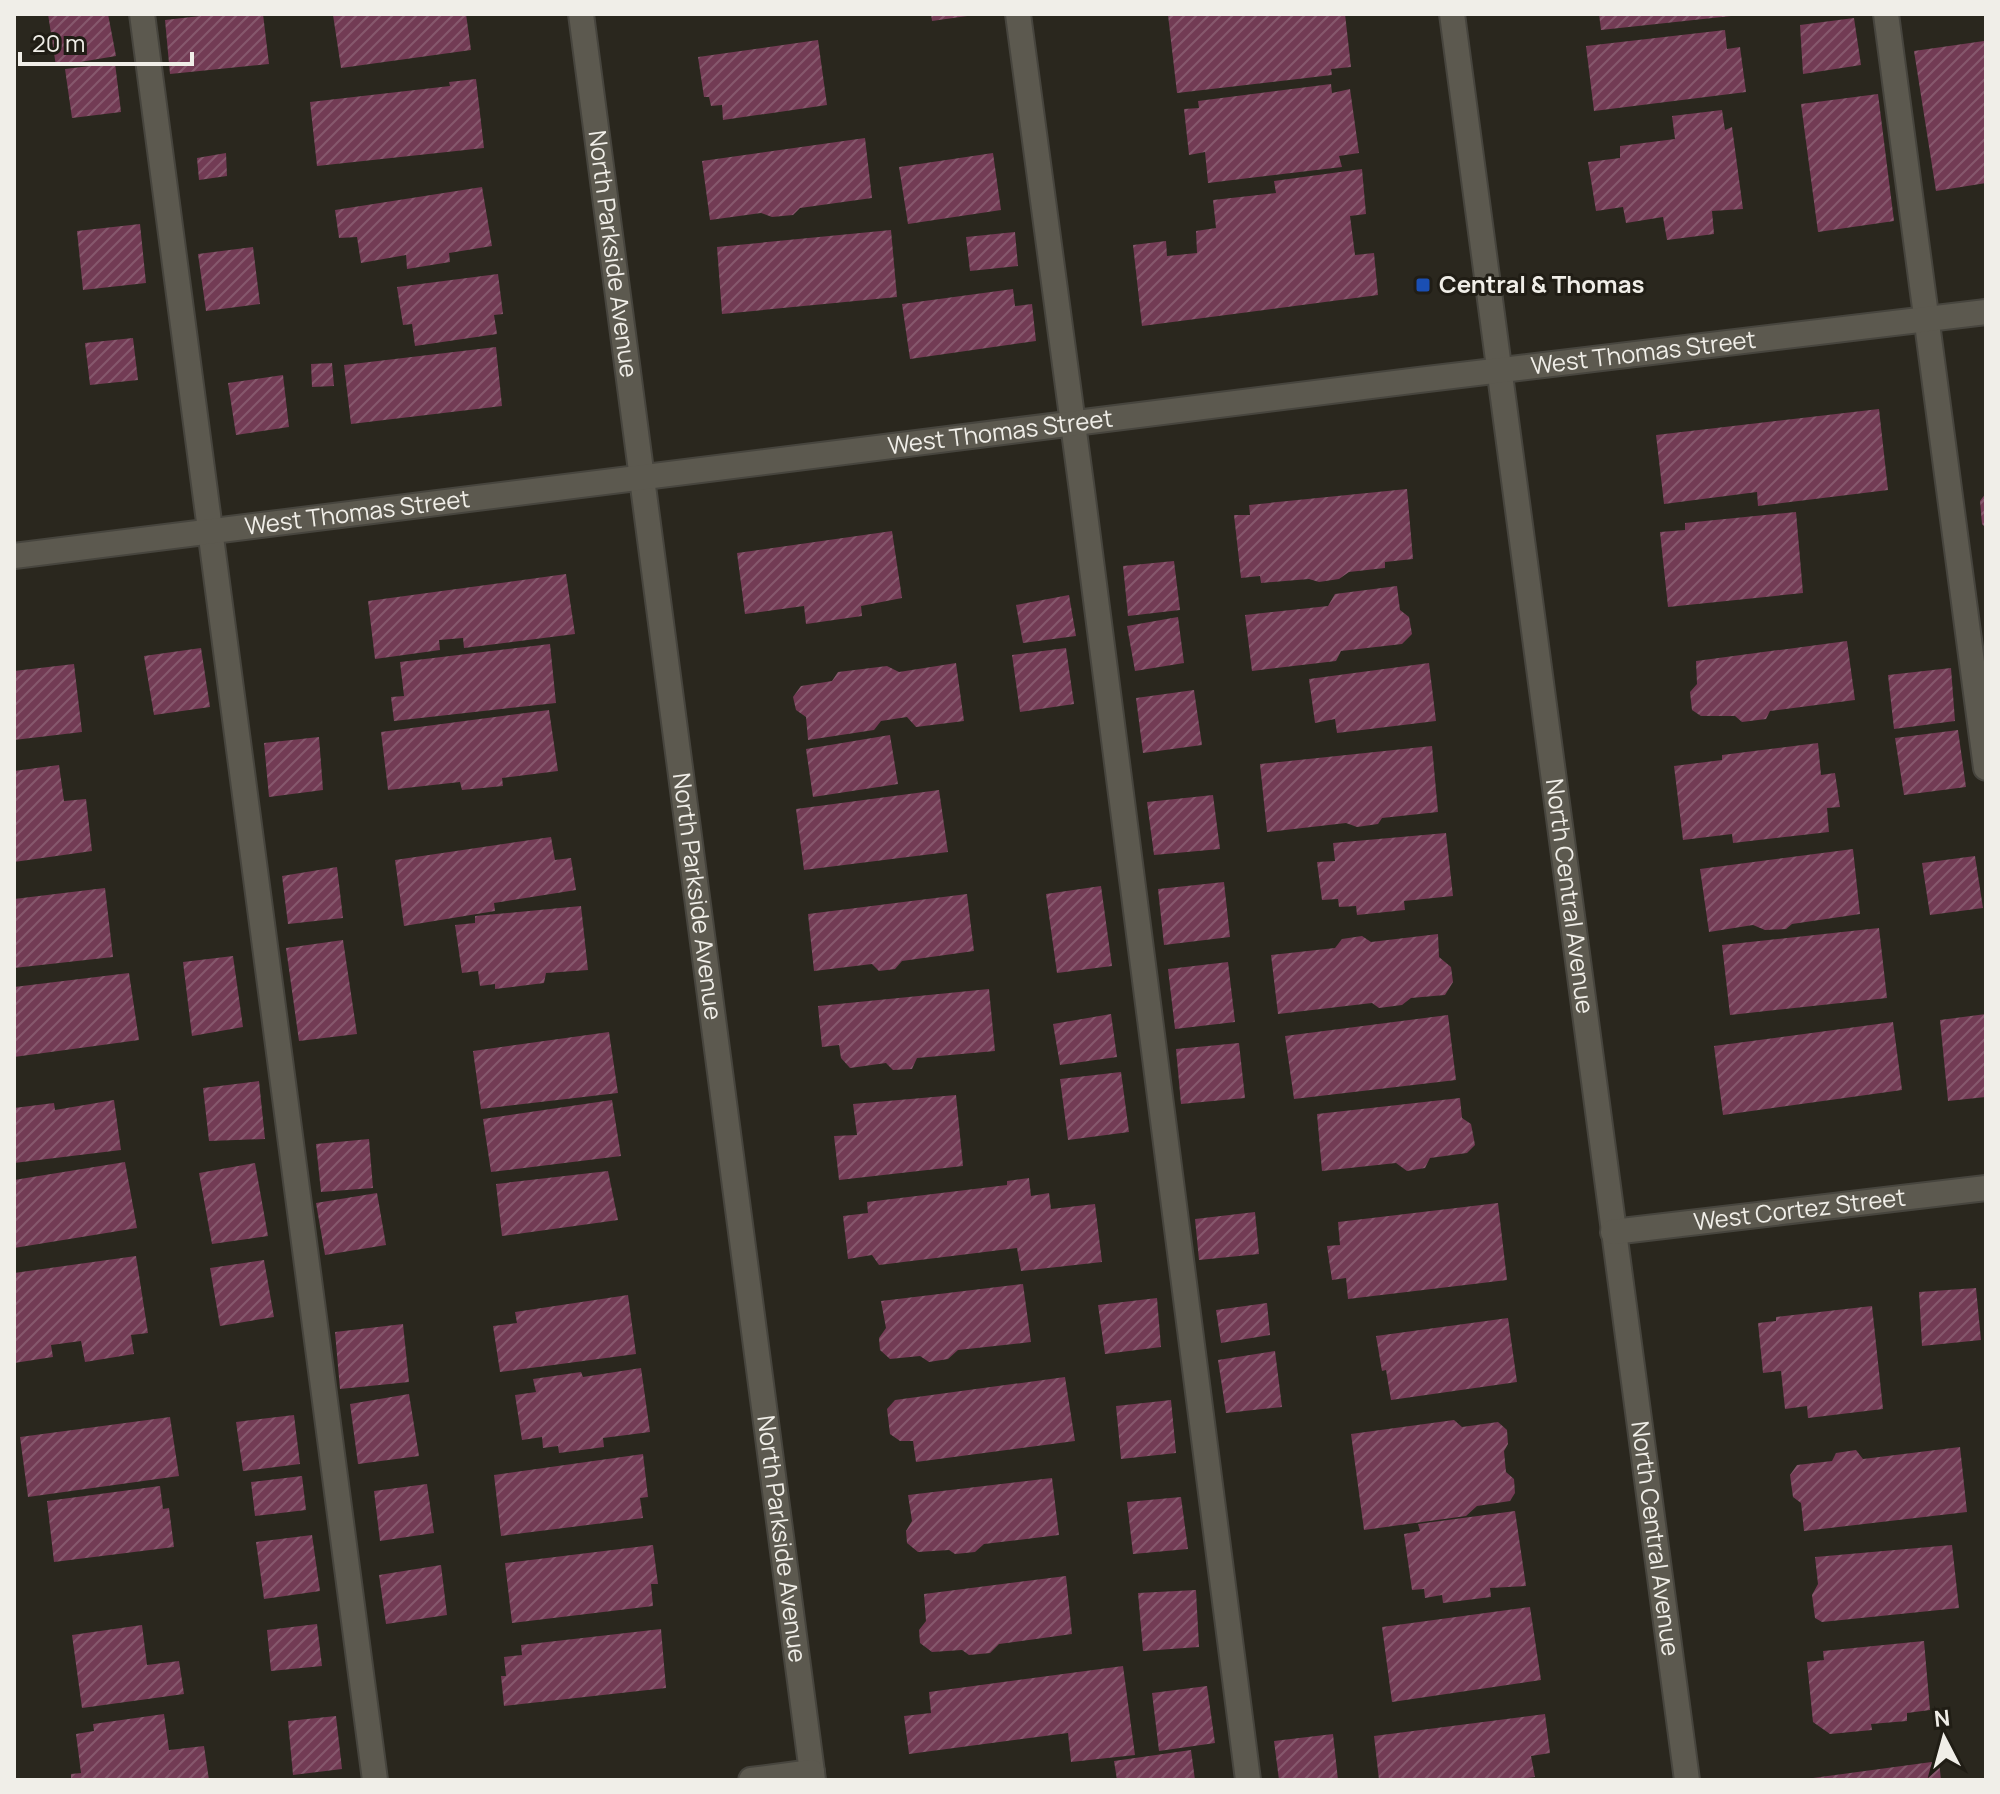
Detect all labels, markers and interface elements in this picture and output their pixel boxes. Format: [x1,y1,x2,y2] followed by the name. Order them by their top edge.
[20,16,192,66] scale bar
[32,26,85,59] text: 20 m
[581,128,647,379] street label: North Parkside Avenue
[1439,267,1645,300] place label: Central & Thomas
[1414,276,1432,294] marker: Central & Thomas
[1529,322,1758,381] street label: West Thomas Street
[886,401,1115,461] street label: West Thomas Street
[243,481,472,542] street label: West Thomas Street
[666,771,731,1022] street label: North Parkside Avenue
[1539,776,1603,1016] street label: North Central Avenue
[1692,1180,1907,1237] street label: West Cortez Street
[750,1413,815,1664] street label: North Parkside Avenue
[1624,1419,1688,1658] street label: North Central Avenue
[1904,1698,1984,1778] north arrow
[1932,1702,1951,1734] text: N

